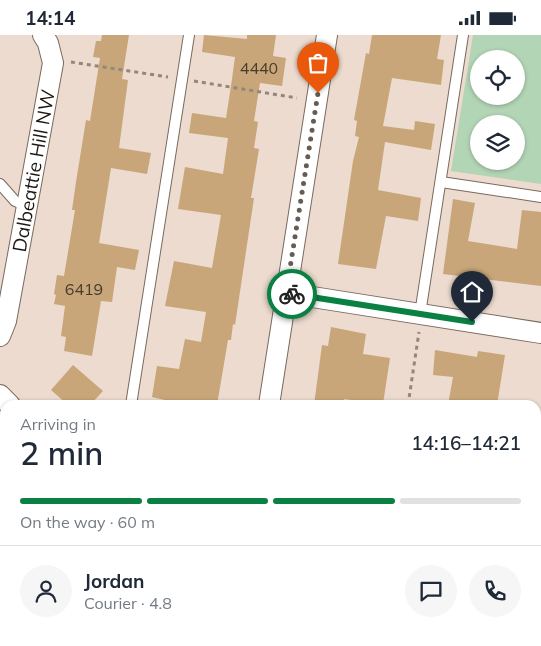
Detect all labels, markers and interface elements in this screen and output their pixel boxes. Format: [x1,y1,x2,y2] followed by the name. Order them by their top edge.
[25,6,75,30] text: 14:14
[297,42,339,93] pin
[304,49,332,77] icon: bag
[470,50,525,170] map controls
[470,50,525,105] button: locate
[240,58,278,78] house number: 4440
[7,87,60,254] street label: Dalbeattie Hill NW
[470,115,525,170] button: layers
[267,269,317,319] courier
[451,271,493,322] pin
[458,278,486,306] icon: home
[65,279,103,299] house number: 6419
[278,280,306,308] icon: bike
[20,414,96,434] text: Arriving in
[411,431,521,455] text: 14:16–14:21
[20,433,103,473] text: 2 min
[20,512,155,532] text: On the way · 60 m
[20,565,72,617] button: person
[405,565,457,617] button: chat
[469,565,521,617] button: phone
[84,569,144,593] text: Jordan
[84,593,172,613] text: Courier · 4.8

